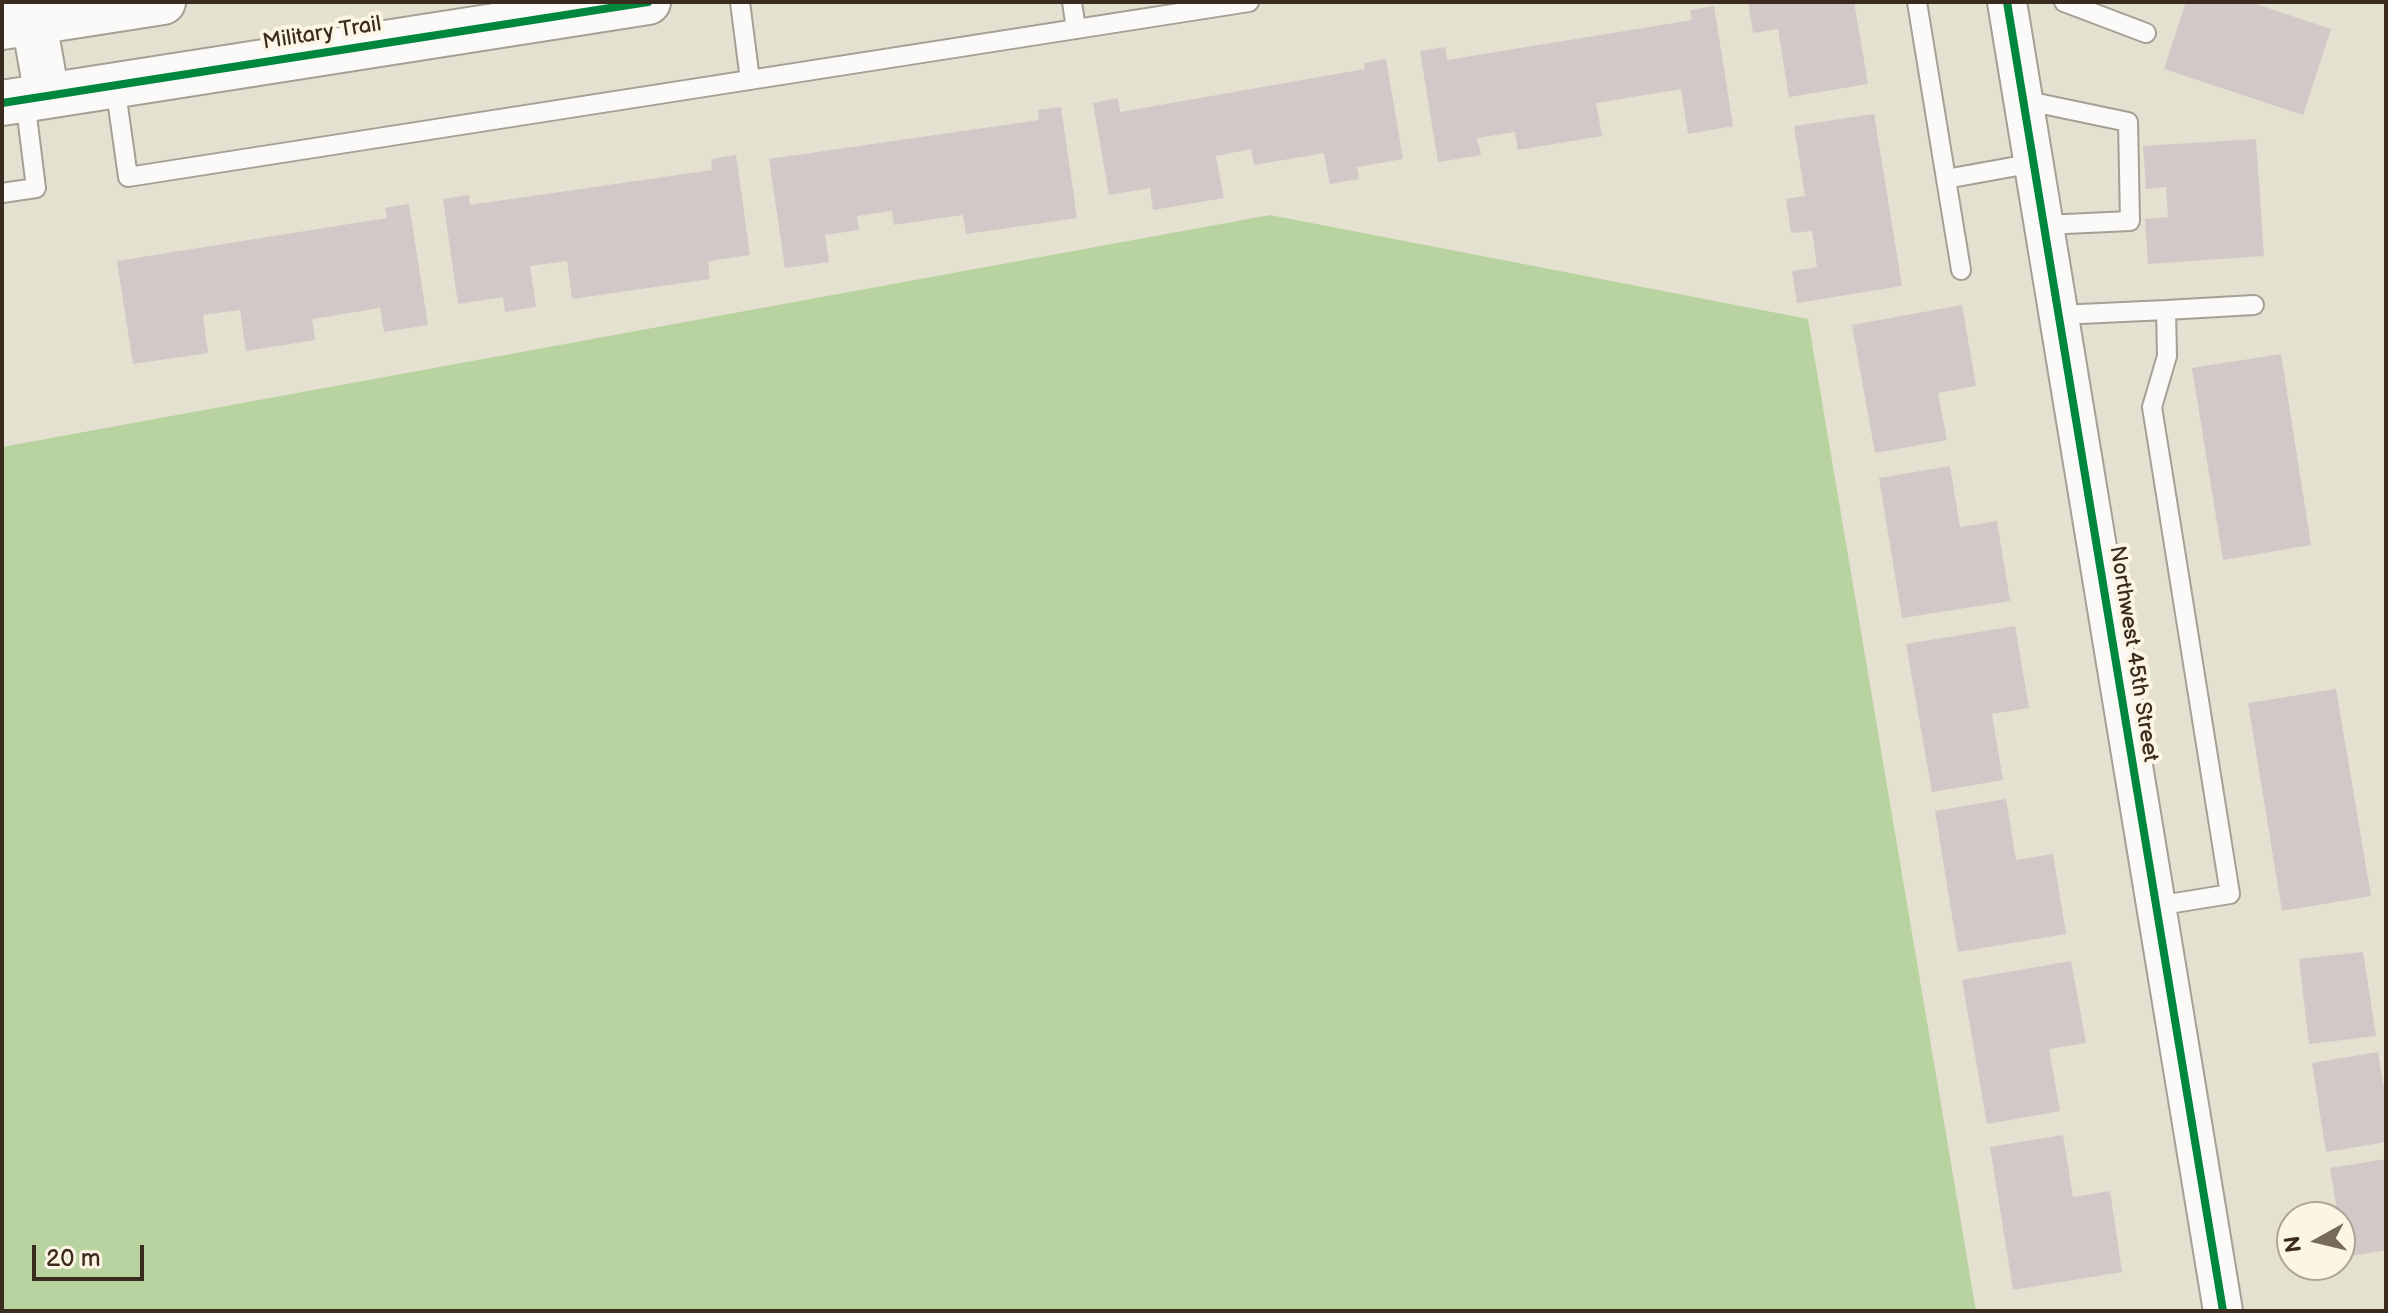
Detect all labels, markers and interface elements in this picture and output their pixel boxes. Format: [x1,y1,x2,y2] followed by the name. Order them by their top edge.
[261,12,383,56] street label: Military Trail
[2103,544,2163,764] street label: Northwest 45th Street
[2276,1201,2356,1281] north arrow
[36,1229,148,1279] scale bar
[2279,1234,2308,1254] text: N
[46,1244,101,1273] text: 20 m

